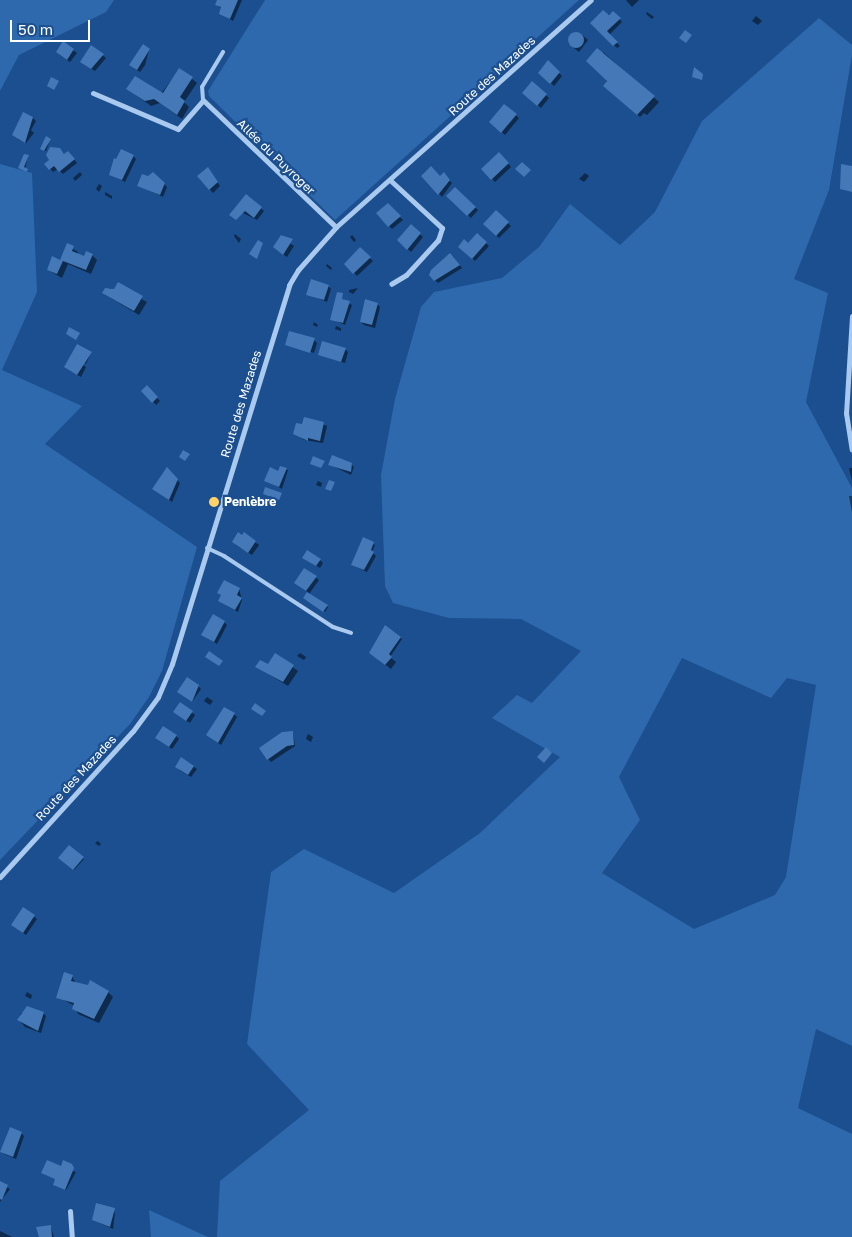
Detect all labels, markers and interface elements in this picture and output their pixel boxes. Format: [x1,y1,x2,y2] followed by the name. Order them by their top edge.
[12,10,92,42] scale bar
[18,20,53,38] text: 50 m
[446,33,538,119] street label: Route des Mazades
[234,116,318,198] street label: Allée du Puyroger
[218,349,264,459] street label: Route des Mazades
[224,495,276,509] place label: Penlèbre
[208,496,220,508] marker: Penlèbre
[33,732,119,824] street label: Route des Mazades

